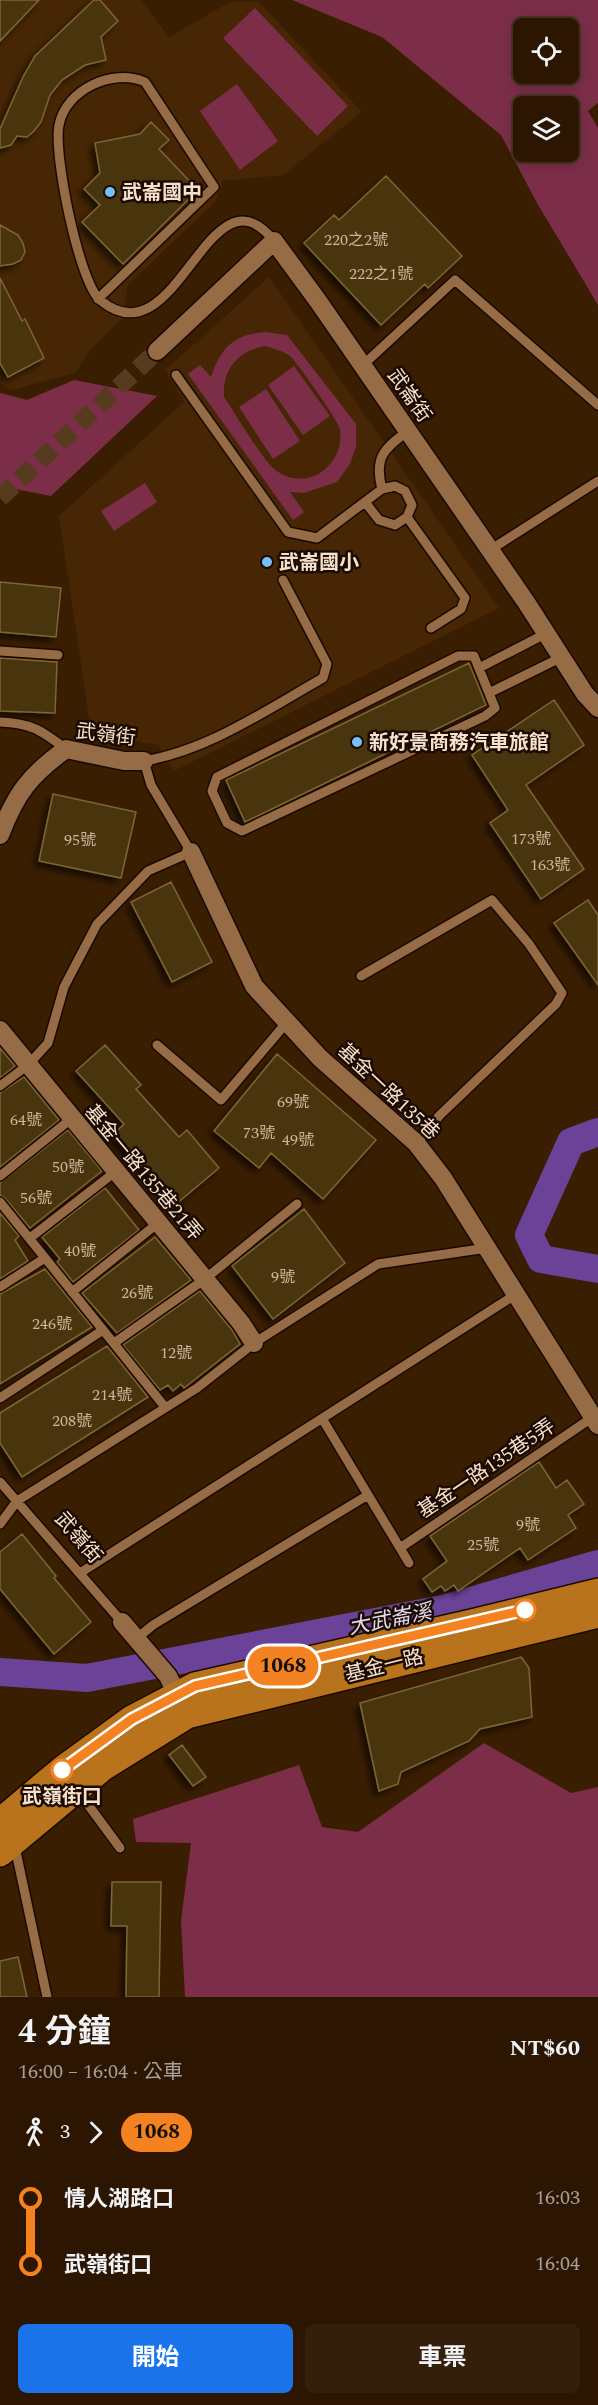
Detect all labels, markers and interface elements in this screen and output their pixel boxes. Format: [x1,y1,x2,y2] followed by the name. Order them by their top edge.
[513,18,579,162] map controls
[513,18,579,84] button: locate
[513,96,579,162] button: layers
[122,178,202,208] place label: 武崙國中
[103,185,117,199] marker: 武崙國中
[324,228,388,252] house number: 220之2號
[349,262,413,286] house number: 222之1號
[380,362,439,429] street label: 武崙街
[279,548,359,578] place label: 武崙國小
[260,555,274,569] marker: 武崙國小
[74,716,137,754] street label: 武嶺街
[369,728,549,758] place label: 新好景商務汽車旅館
[350,735,364,749] marker: 新好景商務汽車旅館
[511,827,551,851] house number: 173號
[64,828,96,852] house number: 95號
[530,853,570,877] house number: 163號
[331,1036,446,1147] street label: 基金一路135巷
[277,1090,309,1114] house number: 69號
[77,1098,209,1247] street label: 基金一路135巷21弄
[10,1108,42,1132] house number: 64號
[243,1121,275,1145] house number: 73號
[282,1128,314,1152] house number: 49號
[52,1155,84,1179] house number: 50號
[20,1186,52,1210] house number: 56號
[64,1239,96,1263] house number: 40號
[271,1265,295,1289] house number: 9號
[121,1281,153,1305] house number: 26號
[32,1312,72,1336] house number: 246號
[160,1341,192,1365] house number: 12號
[92,1383,132,1407] house number: 214號
[52,1409,92,1433] house number: 208號
[412,1412,561,1526] street label: 基金一路135巷5弄
[47,1505,109,1570] street label: 武嶺街
[516,1513,540,1537] house number: 9號
[467,1533,499,1557] house number: 25號
[346,1596,437,1644] water label: 大武崙溪
[514,1599,536,1621] unlabelled marker
[342,1642,427,1690] street label: 基金一路
[241,1646,325,1686] line badge: 1068
[259,1650,307,1682] text: 1068
[51,1759,73,1781] marker: 武嶺街口
[22,1782,102,1812] place label: 武嶺街口
[18,2007,111,2057] text: 4 分鐘
[510,2032,580,2065] text: NT$60
[18,2057,183,2087] text: 16:00 – 16:04 · 公車
[18,2116,51,2149] icon: walk
[79,2116,112,2149] icon: forward
[133,2116,180,2148] text: 1068
[60,2117,70,2147] text: 3
[64,2183,174,2216] text: 情人湖路口
[535,2183,580,2213] text: 16:03
[64,2249,152,2282] text: 武嶺街口
[535,2249,580,2279] text: 16:04
[18,2324,293,2393] button: 開始
[305,2324,580,2393] button: 車票

